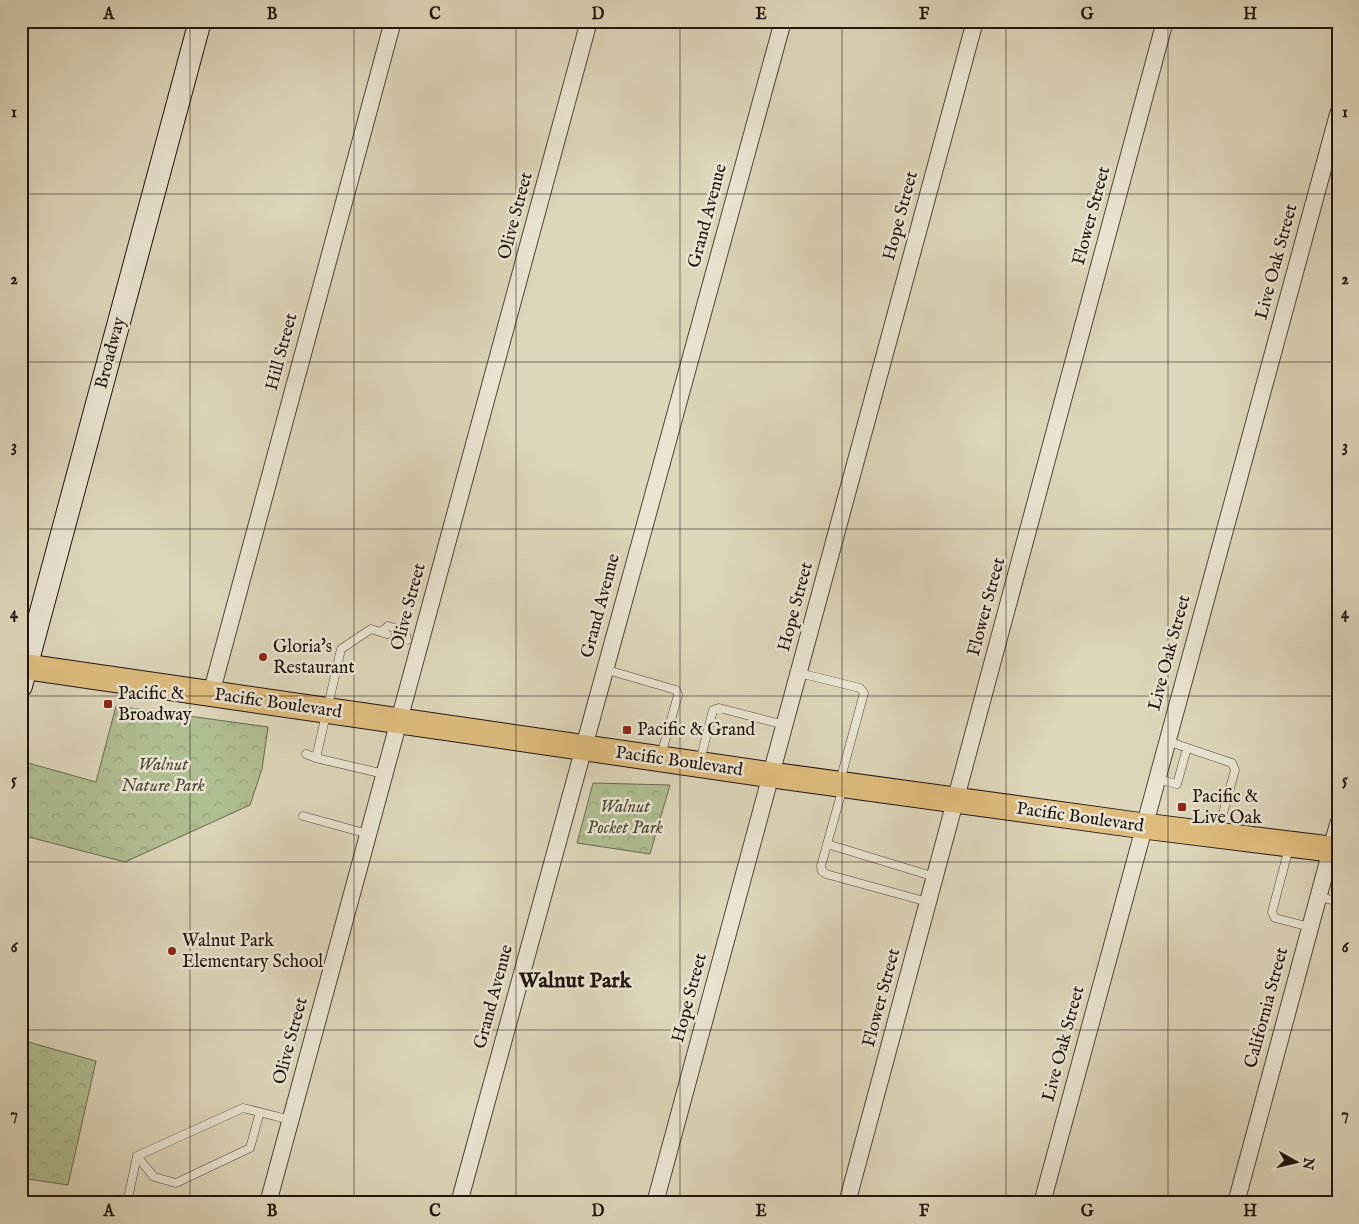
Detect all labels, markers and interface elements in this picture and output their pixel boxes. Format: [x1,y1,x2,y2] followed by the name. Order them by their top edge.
[103,5,116,25] text: A
[267,5,278,25] text: B
[429,5,441,25] text: C
[592,5,605,25] text: D
[755,5,767,25] text: E
[919,5,930,25] text: F
[1081,5,1094,25] text: G
[1243,5,1257,25] text: H
[11,103,17,123] text: 1
[1342,103,1348,123] text: 1
[683,161,733,271] street label: Grand Avenue
[1068,164,1116,268] street label: Flower Street
[878,169,924,263] street label: Hope Street
[493,170,539,262] street label: Olive Street
[1251,202,1303,322] street label: Live Oak Street
[10,270,18,290] text: 2
[1341,270,1349,290] text: 2
[261,311,303,393] street label: Hill Street
[90,314,132,392] street label: Broadway
[11,437,17,457] text: 3
[1342,437,1348,457] text: 3
[576,551,626,661] street label: Grand Avenue
[963,555,1011,659] street label: Flower Street
[773,560,819,654] street label: Hope Street
[386,561,432,653] street label: Olive Street
[1144,593,1196,713] street label: Live Oak Street
[10,604,19,624] text: 4
[1341,604,1350,624] text: 4
[273,636,355,680] place label: Gloria's Restaurant
[257,651,269,663] marker: Gloria's Restaurant
[118,683,192,727] place label: Pacific & Broadway
[213,684,344,724] street label: Pacific Boulevard
[102,698,114,710] marker: Pacific & Broadway
[637,719,755,742] place label: Pacific & Grand
[621,724,633,736] marker: Pacific & Grand
[614,742,745,782] street label: Pacific Boulevard
[121,754,205,798] park label: Walnut Nature Park
[11,771,17,791] text: 5
[1342,771,1348,791] text: 5
[1192,786,1262,830] place label: Pacific & Live Oak
[587,796,663,840] park label: Walnut Pocket Park
[1015,798,1146,838] street label: Pacific Boulevard
[1176,801,1188,813] marker: Pacific & Live Oak
[182,930,323,974] place label: Walnut Park Elementary School
[11,938,19,958] text: 6
[1342,938,1350,958] text: 6
[469,942,519,1052] street label: Grand Avenue
[166,945,178,957] marker: Walnut Park Elementary School
[1240,945,1294,1071] street label: California Street
[858,946,906,1050] street label: Flower Street
[667,951,713,1045] street label: Hope Street
[518,967,632,995] district label: Walnut Park
[1038,984,1090,1104] street label: Live Oak Street
[268,995,314,1087] street label: Olive Street
[10,1105,18,1125] text: 7
[1341,1105,1349,1125] text: 7
[1272,1136,1322,1186] north arrow
[1298,1155,1318,1171] text: N
[103,1202,116,1222] text: A
[267,1202,278,1222] text: B
[429,1202,441,1222] text: C
[592,1202,605,1222] text: D
[755,1202,767,1222] text: E
[919,1202,930,1222] text: F
[1081,1202,1094,1222] text: G
[1243,1202,1257,1222] text: H

